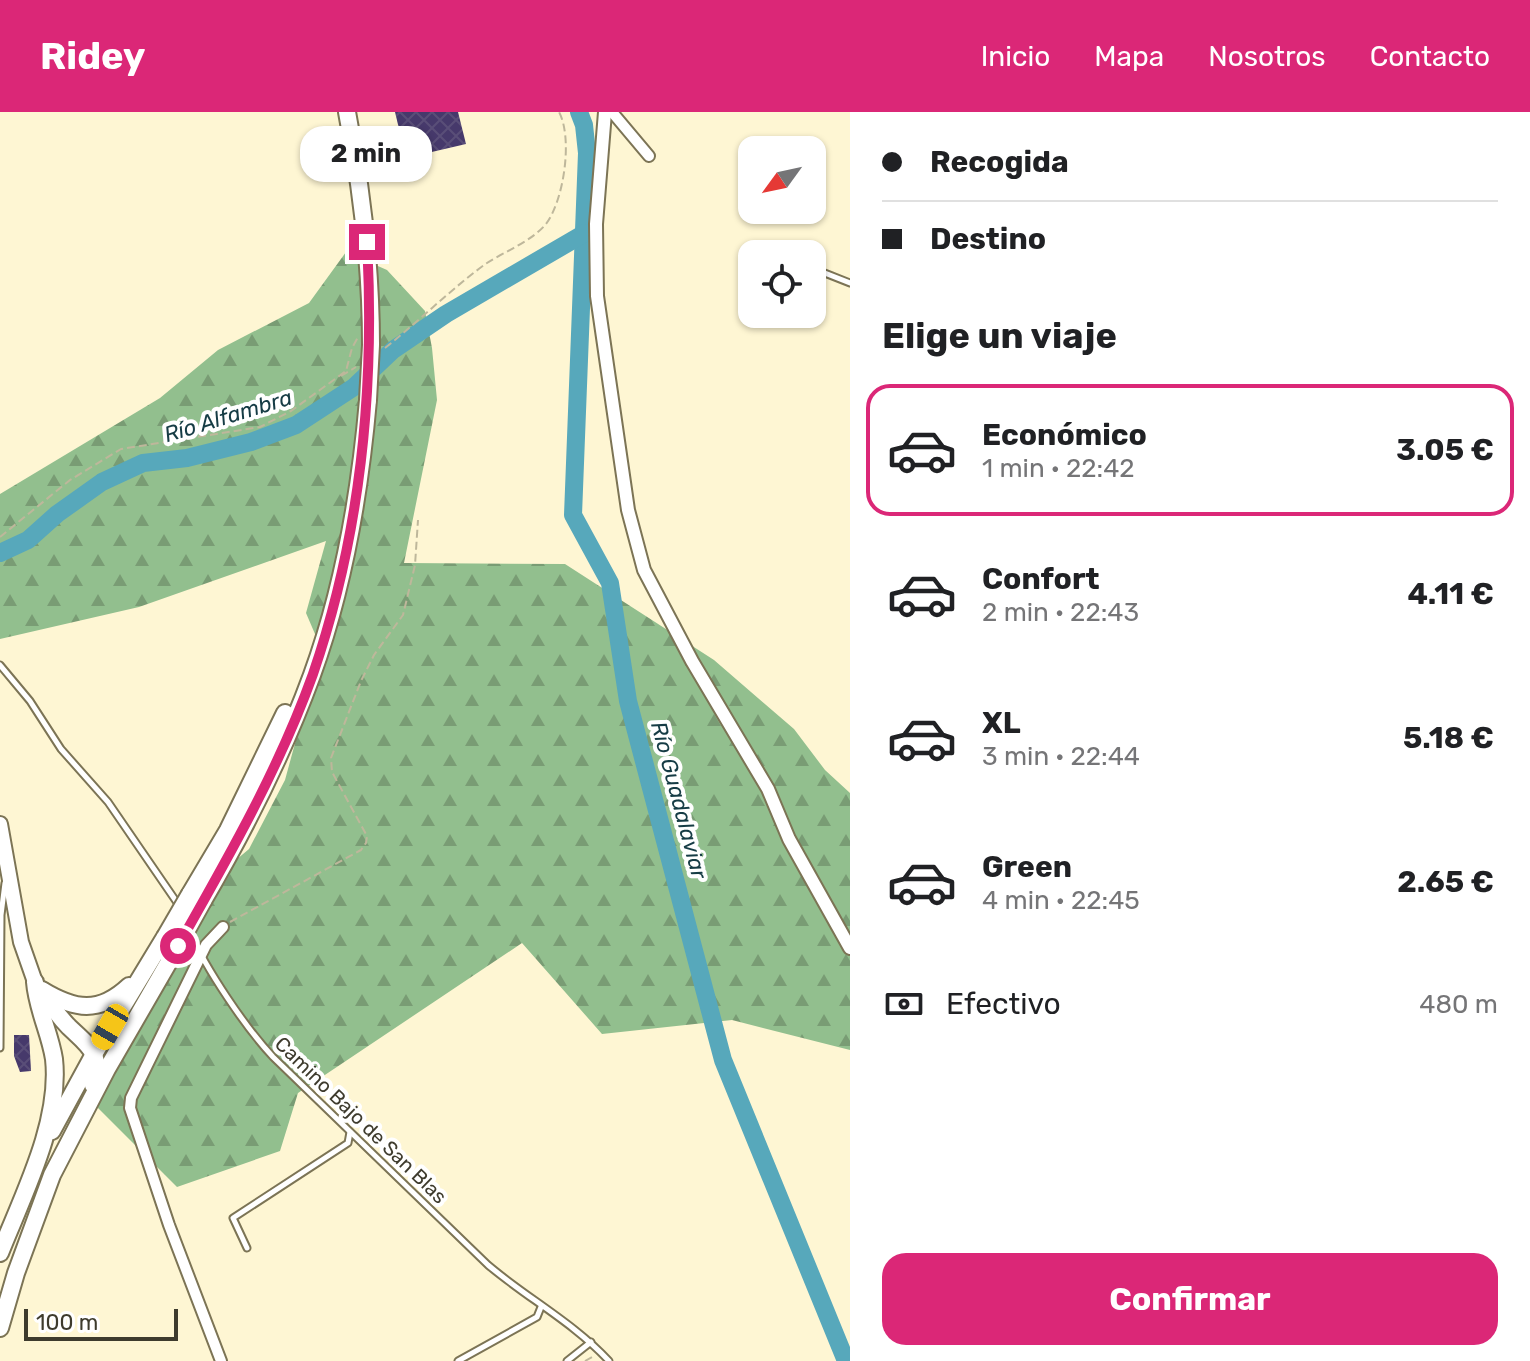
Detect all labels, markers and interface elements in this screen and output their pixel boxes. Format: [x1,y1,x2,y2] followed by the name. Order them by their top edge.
[40,33,146,79] text: Ridey
[981,40,1050,73] text: Inicio
[1094,40,1164,73] text: Mapa
[1208,40,1326,73] text: Nosotros
[1370,40,1490,73] text: Contacto
[301,126,433,182] callout: 2 min
[738,136,826,224] north arrow
[738,136,826,328] map controls
[331,138,401,169] text: 2 min
[930,144,1069,180] text: Recogida
[930,221,1046,257] text: Destino
[349,224,385,260] route end
[738,240,826,328] button: locate
[882,314,1117,357] text: Elige un viaje
[161,384,295,448] water label: Río Alfambra
[886,414,958,486] icon: car
[982,417,1147,453] text: Económico
[1396,432,1494,468] text: 3.05 €
[982,453,1135,484] text: 1 min · 22:42
[886,558,958,630] icon: car
[982,561,1100,597] text: Confort
[1407,576,1494,612] text: 4.11 €
[982,597,1139,628] text: 2 min · 22:43
[886,702,958,774] icon: car
[982,705,1021,741] text: XL
[645,718,713,883] water label: Río Guadalaviar
[1403,720,1494,756] text: 5.18 €
[982,741,1140,772] text: 3 min · 22:44
[886,846,958,918] icon: car
[982,849,1072,885] text: Green
[1397,864,1494,900] text: 2.65 €
[982,885,1140,916] text: 4 min · 22:45
[160,928,196,964] route start
[882,982,926,1026] icon: cash
[946,986,1061,1022] text: Efectivo
[1419,989,1498,1020] text: 480 m
[88,1000,132,1054] car
[270,1032,452,1208] street label: Camino Bajo de San Blas
[882,1253,1498,1345] button: Confirmar
[24,1305,178,1341] scale bar
[36,1309,98,1336] text: 100 m

